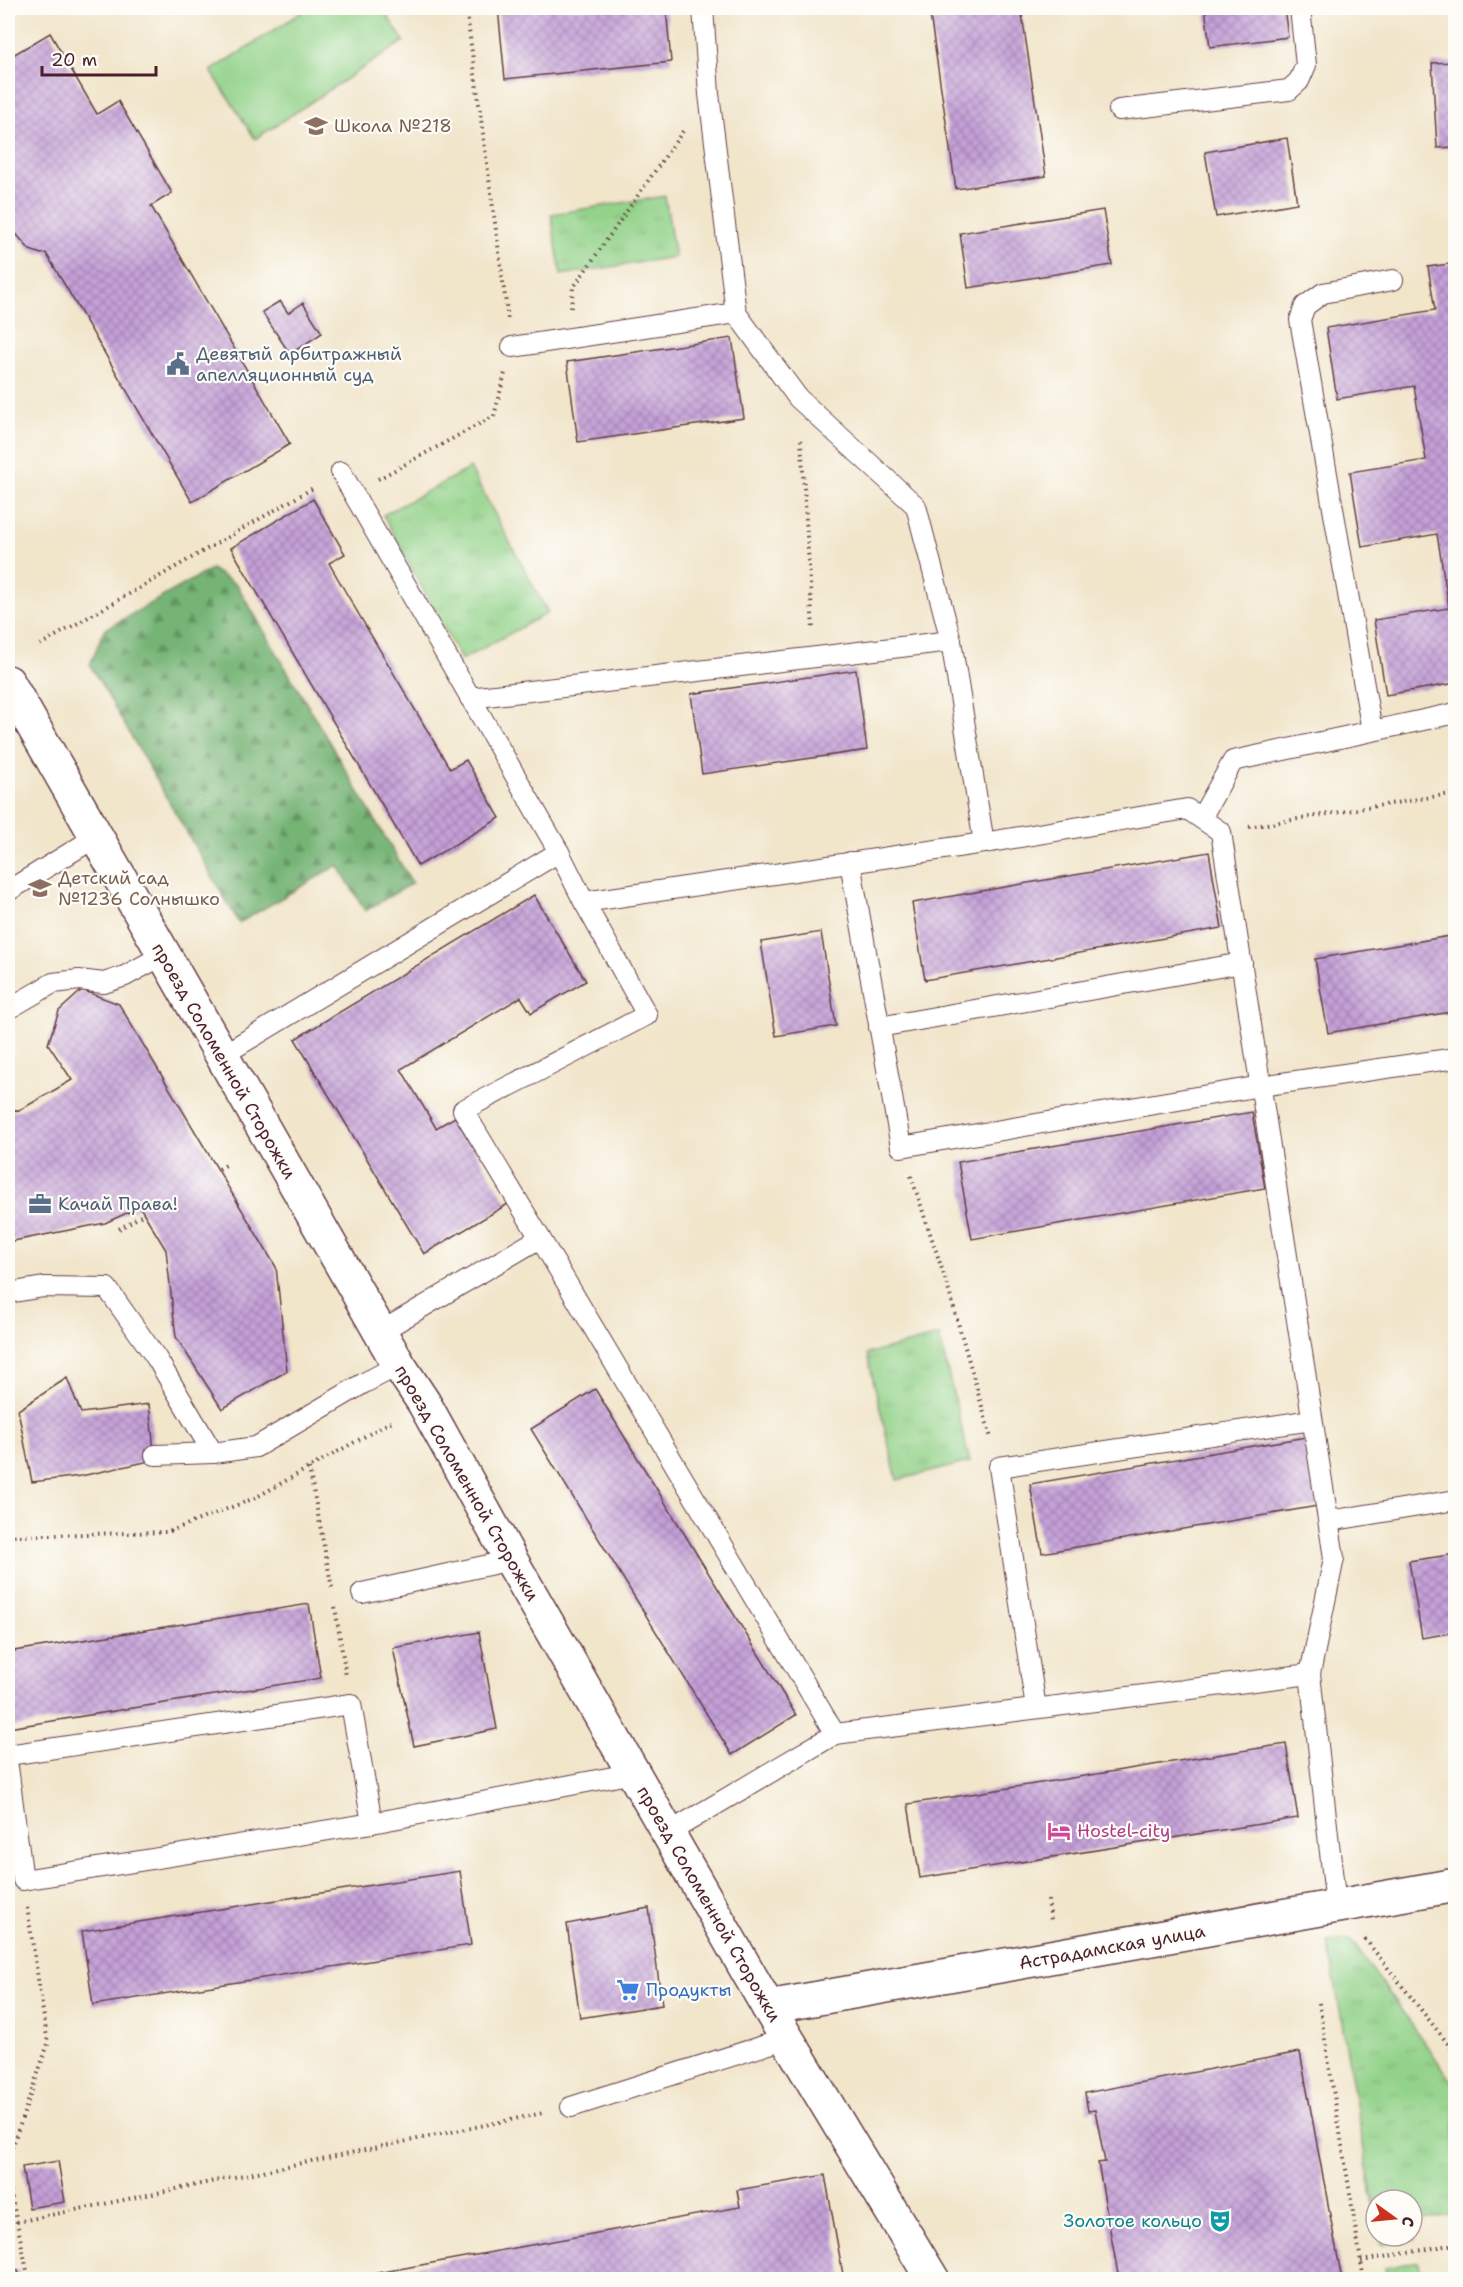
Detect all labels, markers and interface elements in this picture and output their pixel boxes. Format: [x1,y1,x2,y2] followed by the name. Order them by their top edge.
[42,39,156,77] scale bar
[51,48,97,72] text: 20 m
[303,113,329,139] school or university icon: Школа №218
[334,114,452,138] place label: Школа №218
[196,342,402,387] place label: Девятый арбитражный апелляционный суд
[165,351,191,377] public building icon: Девятый арбитражный апелляционный суд
[58,866,220,911] place label: Детский сад №1236 Солнышко
[27,875,53,901] school or university icon: Детский сад №1236 Солнышко
[146,938,302,1184] street label: проезд Соломенной Сторожки
[27,1191,53,1217] office icon: Качай Права!
[58,1192,178,1216] place label: Качай Права!
[389,1360,545,1606] street label: проезд Соломенной Сторожки
[631,1781,787,2027] street label: проезд Соломенной Сторожки
[1046,1818,1072,1844] hotel icon: Hostel-city
[1077,1819,1170,1843] place label: Hostel-city
[1017,1919,1207,1975] street label: Астрадамская улица
[615,1977,641,2003] supermarket icon: Продукты
[646,1978,732,2002] place label: Продукты
[1364,2188,1424,2248] north arrow
[1207,2208,1233,2234] theatre icon: Золотое кольцо
[1064,2209,1202,2233] place label: Золотое кольцо
[1397,2214,1419,2229] text: С

